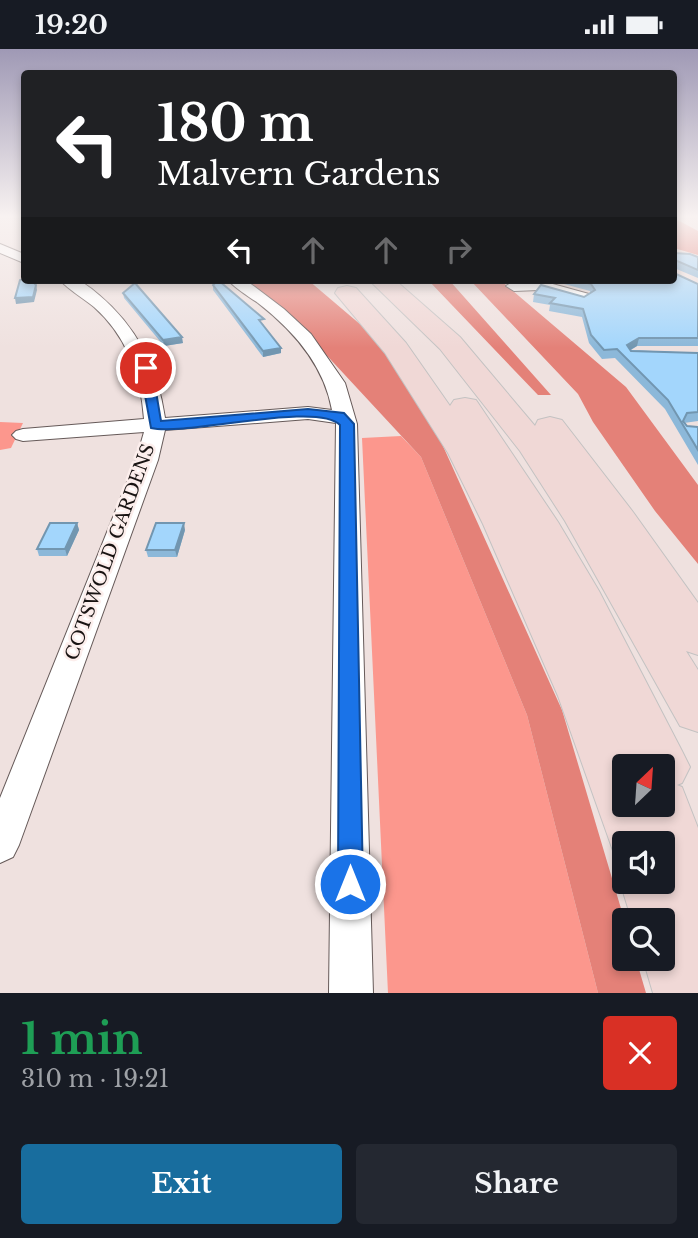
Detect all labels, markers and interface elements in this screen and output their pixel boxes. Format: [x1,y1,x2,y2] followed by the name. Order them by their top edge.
[35,9,108,41] text: 19:20
[157,93,314,154] text: 180 m
[42,98,133,189] icon: left
[157,154,441,194] text: Malvern Gardens
[221,231,259,269] icon: left
[294,231,332,269] icon: ahead
[367,231,405,269] icon: ahead
[440,231,478,269] icon: right
[116,338,176,398] pin
[127,349,165,387] icon: arrive
[61,441,159,663] street label: COTSWOLD GARDENS
[612,754,676,817] north arrow
[612,754,675,971] map controls
[612,831,675,894] button: sound
[313,847,387,921] position arrow
[612,908,675,971] button: search
[21,1013,143,1065] text: 1 min
[603,1016,677,1090] button: close
[21,1065,169,1093] text: 310 m · 19:21
[21,1144,342,1224] button: Exit
[356,1144,677,1224] button: Share

